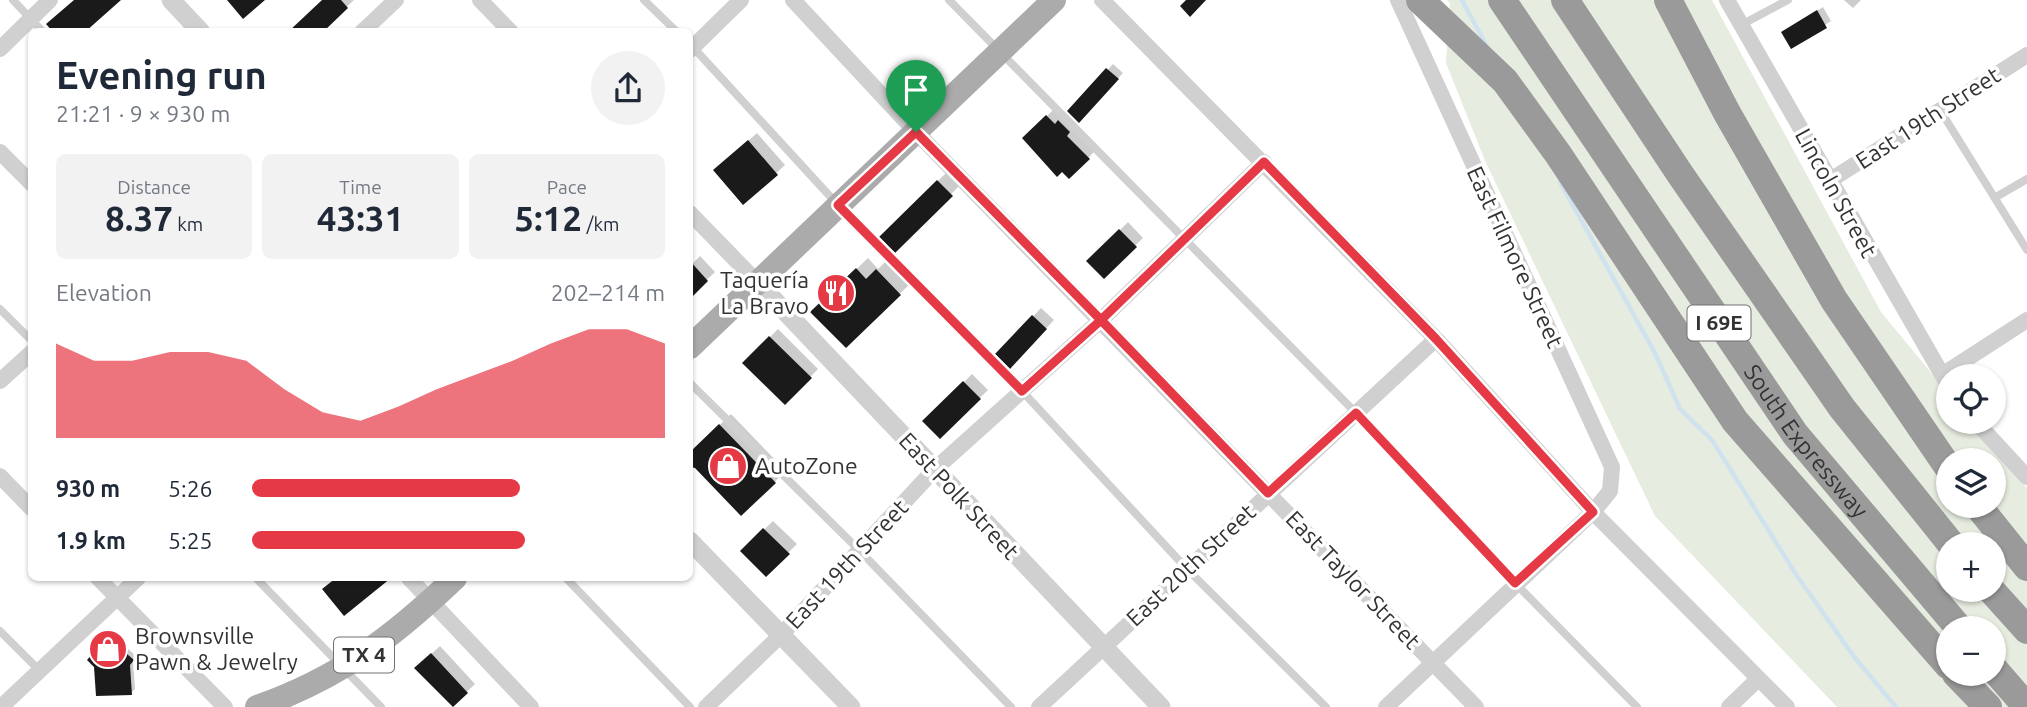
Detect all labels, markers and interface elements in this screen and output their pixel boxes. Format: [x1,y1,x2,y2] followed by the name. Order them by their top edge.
[591,51,665,125] button: share
[56,54,267,96] text: Evening run
[886,60,946,132] pin
[1851,62,2004,173] street label: East 19th Street
[897,71,935,109] icon: arrive
[56,101,230,126] text: 21:21 · 9 × 930 m
[1791,124,1882,261] street label: Lincoln Street
[1463,162,1568,351] street label: East Filmore Street
[117,176,191,198] text: Distance
[339,176,382,198] text: Time
[547,176,587,198] text: Pace
[105,198,173,238] text: 8.37
[317,198,404,238] text: 43:31
[514,198,582,238] text: 5:12
[173,213,203,235] text: km
[582,213,619,235] text: /km
[720,267,809,318] place label: Taquería La Bravo
[815,272,857,314] restaurant icon: Taquería La Bravo
[56,280,152,305] text: Elevation
[551,280,665,305] text: 202–214 m
[1688,306,1750,340] road number: I 69E
[1740,360,1873,522] street label: South Expressway
[1936,364,2006,686] map controls
[1936,364,2006,434] button: locate
[895,428,1024,564] street label: East Polk Street
[707,445,749,487] shop icon: AutoZone
[1936,448,2006,518] button: layers
[755,453,858,478] place label: AutoZone
[56,476,120,501] text: 930 m
[168,476,213,501] text: 5:26
[781,494,913,633] street label: East 19th Street
[1121,499,1260,631] street label: East 20th Street
[1281,506,1425,654] street label: East Taylor Street
[56,528,126,553] text: 1.9 km
[168,528,213,553] text: 5:25
[1936,532,2006,602] button: +
[1936,616,2006,686] button: −
[135,623,298,674] place label: Brownsville Pawn & Jewelry
[87,628,129,670] shop icon: Brownsville Pawn & Jewelry
[334,638,394,672] road number: TX 4

